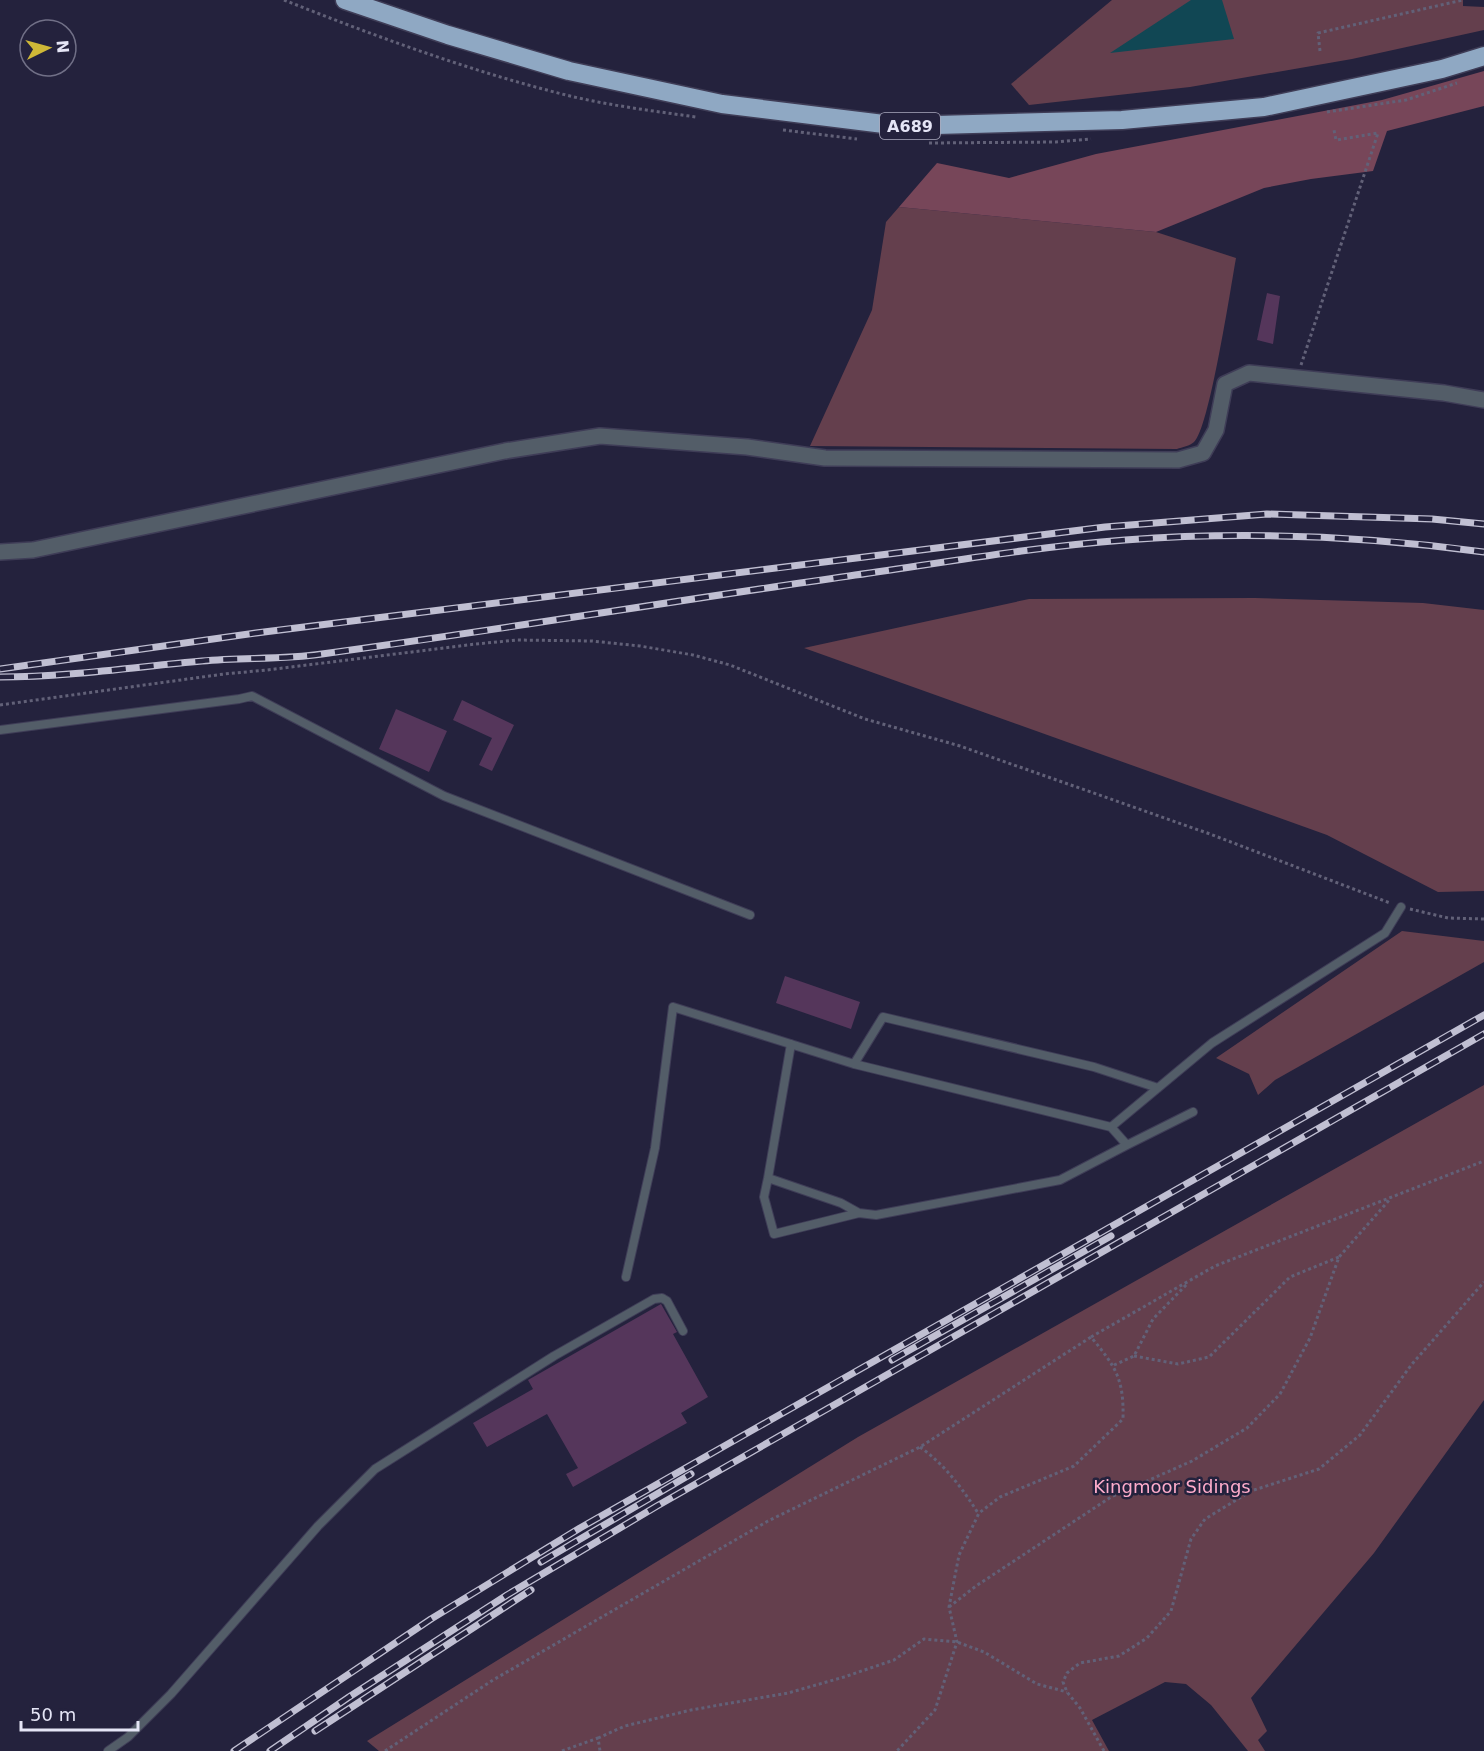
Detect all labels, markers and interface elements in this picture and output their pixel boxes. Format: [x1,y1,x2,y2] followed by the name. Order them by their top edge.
[18,18,78,78] north arrow
[52,39,72,54] text: N
[880,113,940,139] road number: A689
[1093,1476,1251,1497] park label: Kingmoor Sidings
[21,1694,138,1732] scale bar
[30,1704,76,1725] text: 50 m

